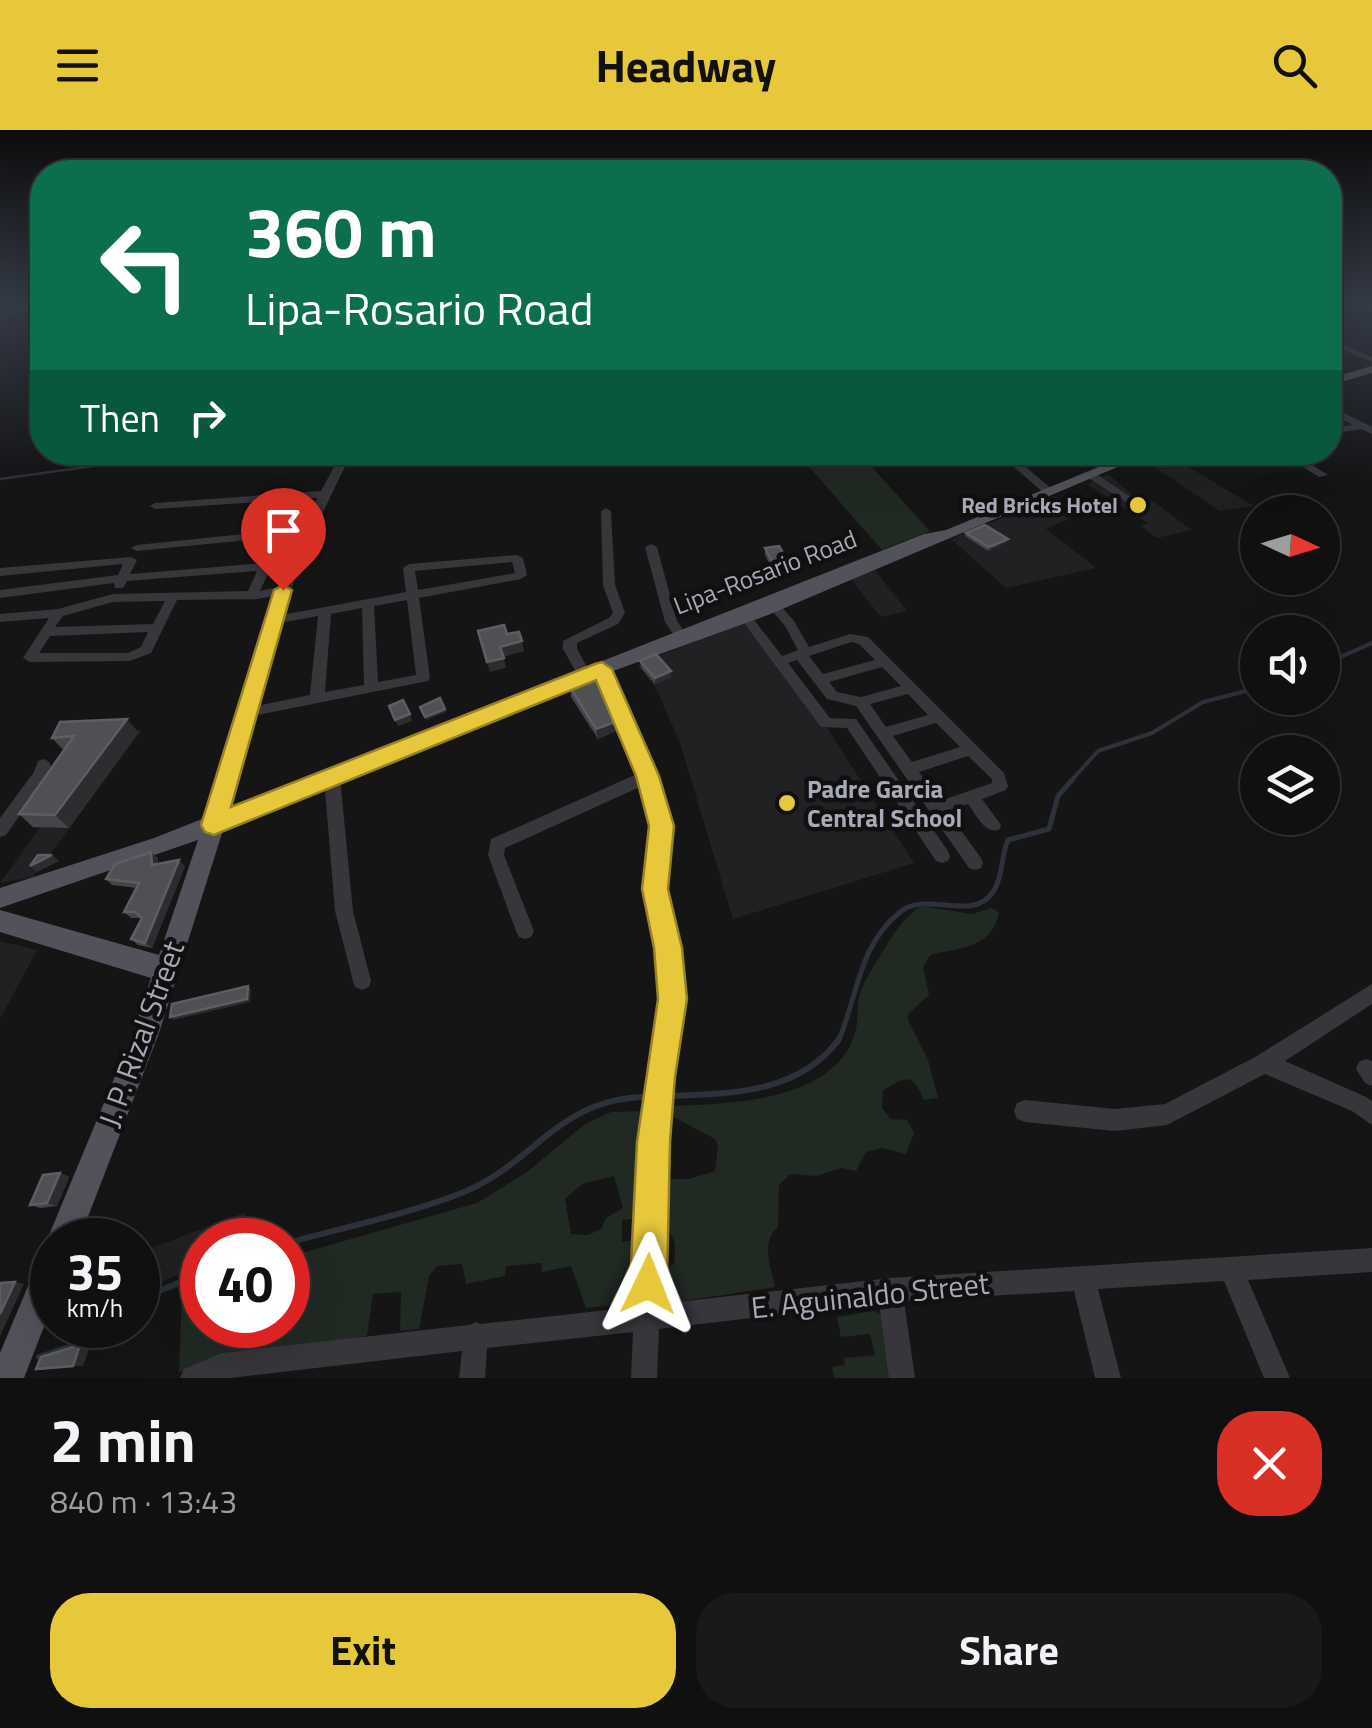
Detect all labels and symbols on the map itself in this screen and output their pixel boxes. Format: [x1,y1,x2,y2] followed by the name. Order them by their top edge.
[241,488,326,591] pin
[961,488,1118,522] place label: Red Bricks Hotel
[1127,494,1149,516] marker: Red Bricks Hotel
[1240,495,1340,595] north arrow
[668,520,862,624] street label: Lipa-Rosario Road
[807,770,962,837] place label: Padre Garcia Central School
[776,792,798,814] marker: Padre Garcia Central School
[86,934,196,1133] street label: J. P. Rizal Street
[180,1218,310,1348] speed limit sign: 40
[596,1232,700,1336] position arrow
[749,1260,992,1330] street label: E. Aguinaldo Street

